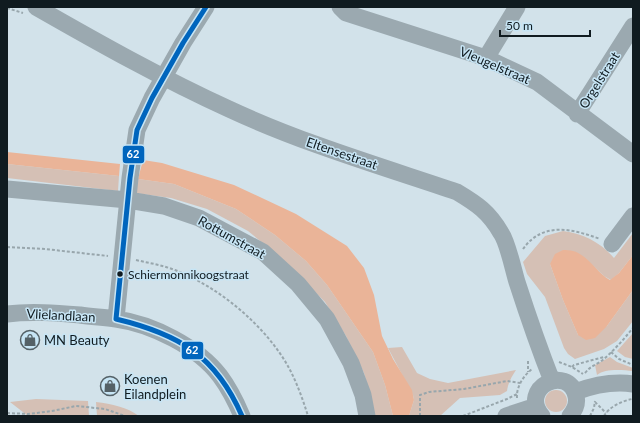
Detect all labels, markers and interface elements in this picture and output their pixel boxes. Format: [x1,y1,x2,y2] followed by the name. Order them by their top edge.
[500,12,590,38] scale bar
[506,18,533,33] text: 50 m
[457,43,533,87] street label: Vleugelstraat
[575,48,623,111] street label: Orgelstraat
[304,133,380,173] street label: Eltensestraat
[122,145,145,164] line badge: 62
[127,147,139,160] text: 62
[196,212,269,262] street label: Rottumstraat
[128,267,250,282] place label: Schiermonnikoogstraat
[115,269,125,279] marker: Schiermonnikoogstraat
[26,305,96,325] street label: Vlielandlaan
[19,329,41,351] shop icon: MN Beauty
[44,332,110,348] place label: MN Beauty
[181,341,204,360] line badge: 62
[186,343,198,356] text: 62
[124,371,186,402] place label: Koenen Eilandplein
[99,375,121,397] shop icon: Koenen Eilandplein

